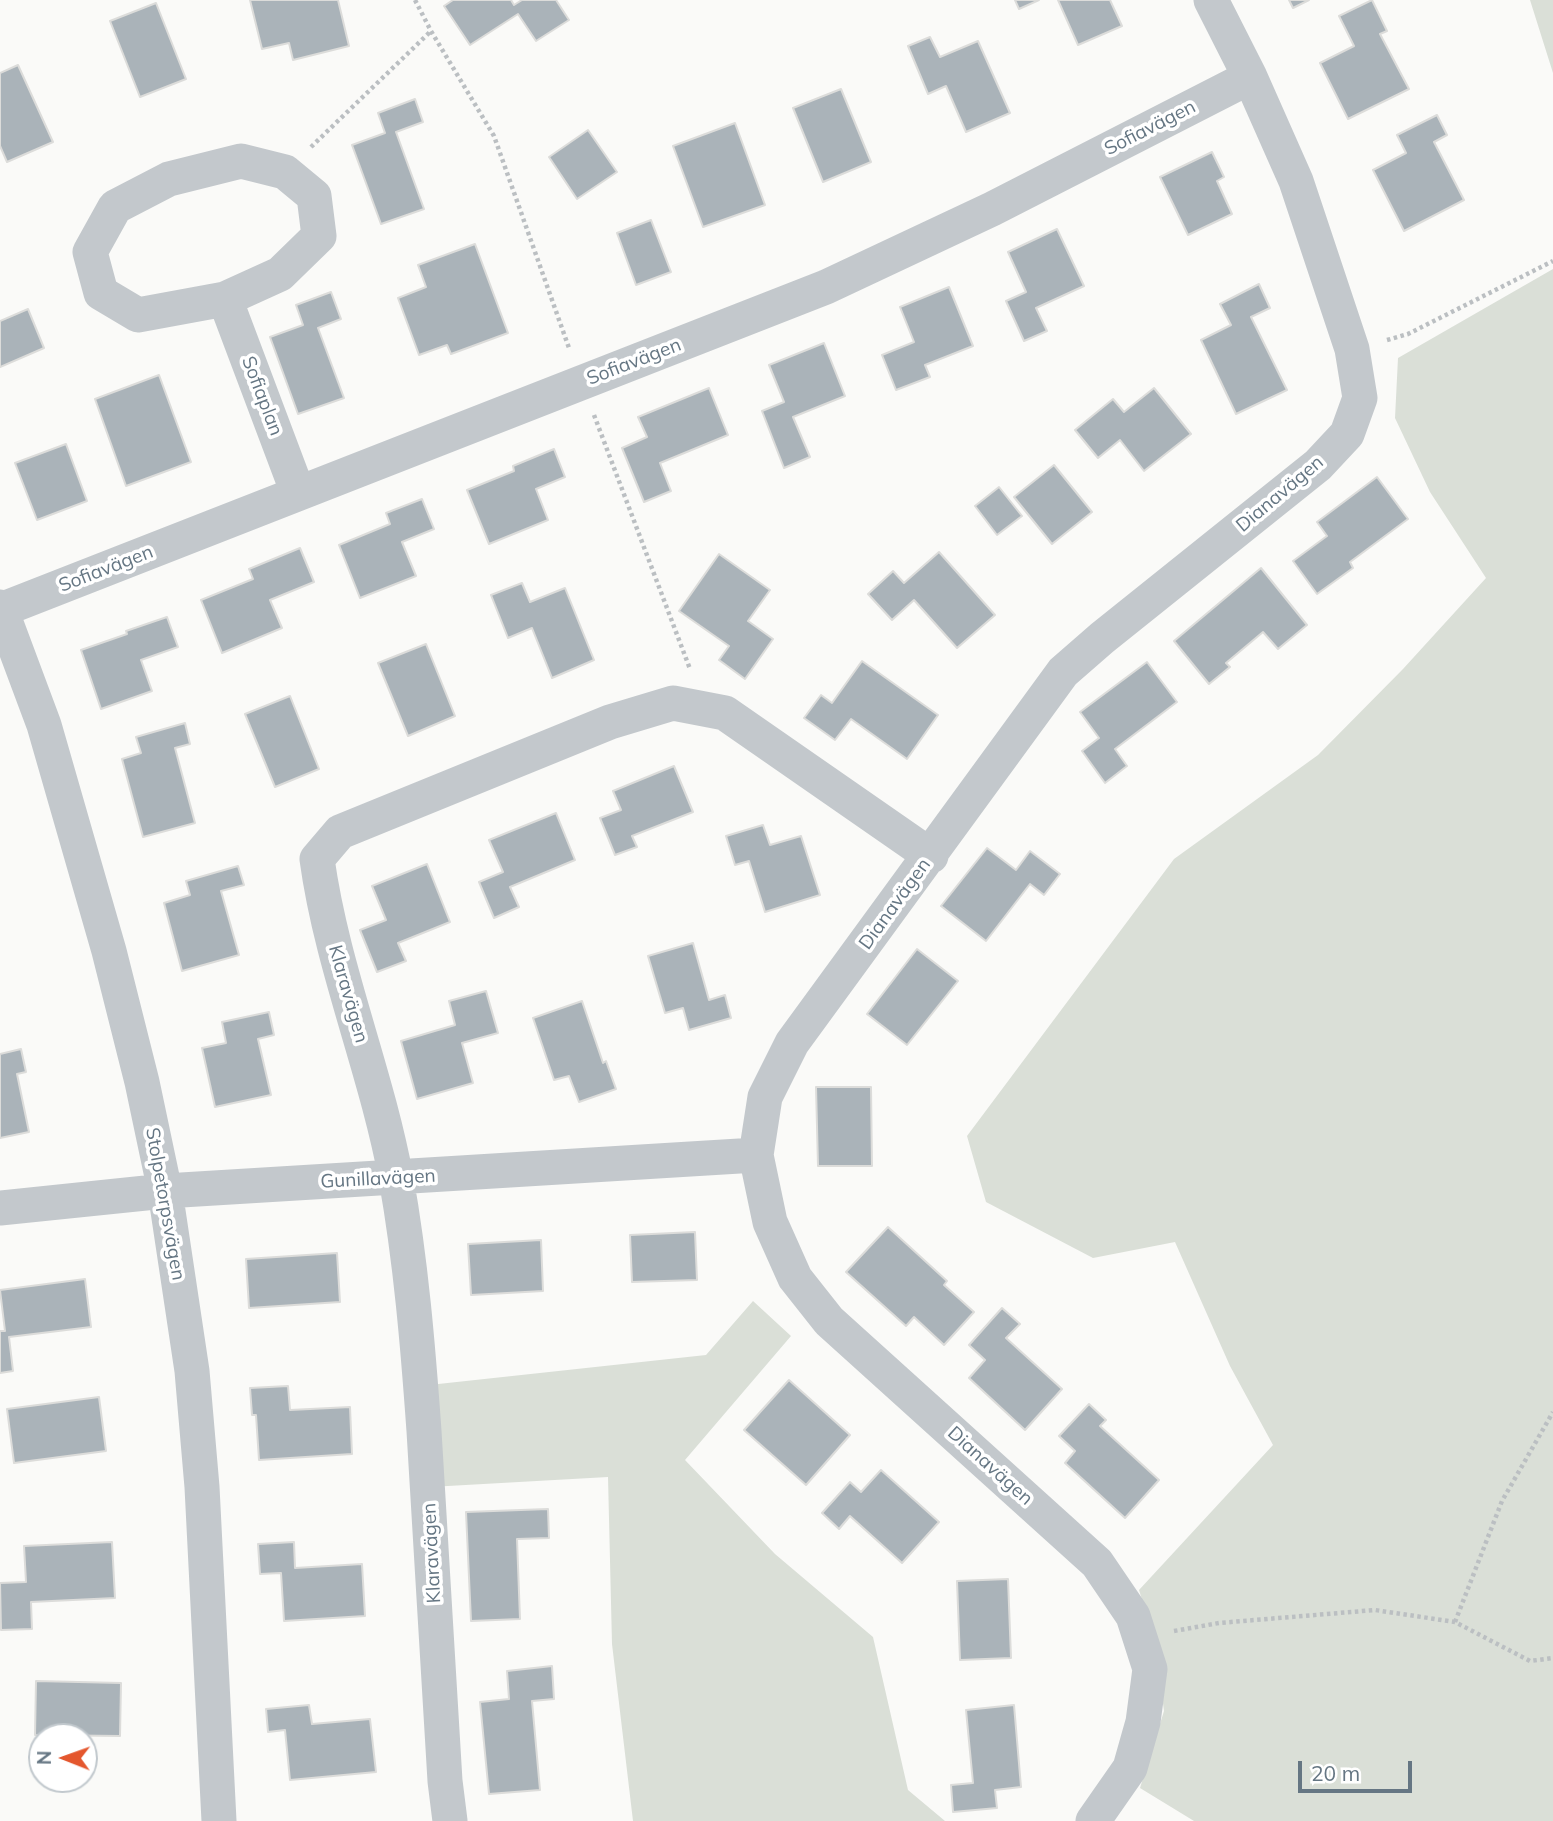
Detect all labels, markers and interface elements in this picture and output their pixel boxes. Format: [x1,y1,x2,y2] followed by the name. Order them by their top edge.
[1101,95,1199,161] street label: Sofiavägen
[584,334,684,390] street label: Sofiavägen
[236,353,288,439] street label: Sofiaplan
[1232,451,1328,537] street label: Dianavägen
[56,541,156,597] street label: Sofiavägen
[854,854,936,954] street label: Dianavägen
[323,943,373,1045] street label: Klaravägen
[140,1126,190,1282] street label: Stolpetorpsvägen
[320,1165,436,1193] street label: Gunillavägen
[943,1422,1037,1510] street label: Dianavägen
[418,1502,446,1604] street label: Klaravägen
[28,1723,98,1793] north arrow
[1301,1748,1415,1792] scale bar
[32,1750,56,1765] text: N
[1311,1760,1360,1786] text: 20 m

